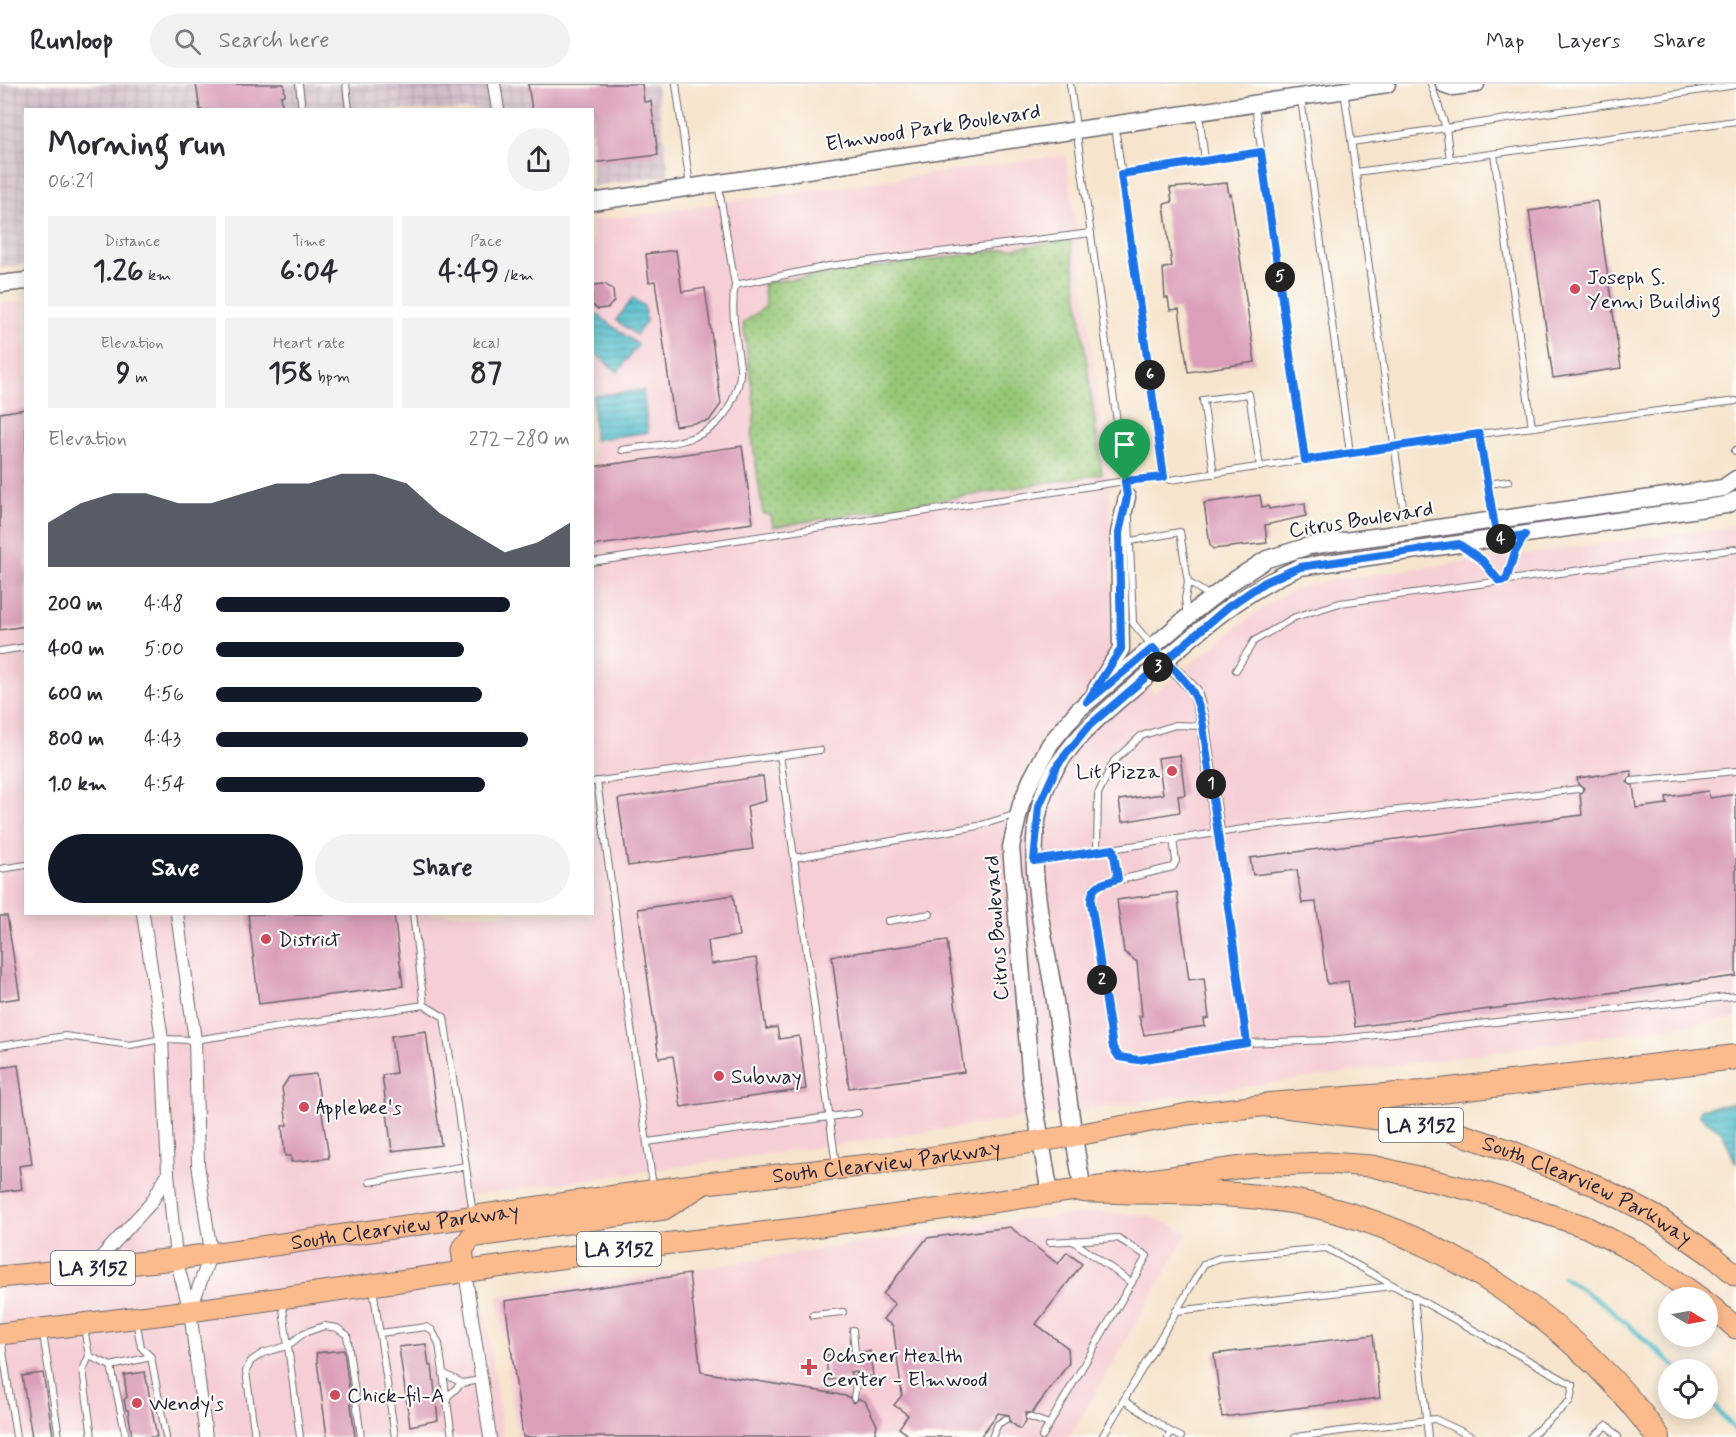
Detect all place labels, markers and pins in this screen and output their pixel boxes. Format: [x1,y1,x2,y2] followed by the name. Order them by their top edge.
[1265,262,1295,292] pin: 5
[1587,264,1721,318] place label: Joseph S. Yenni Building
[1568,282,1582,296] marker: Joseph S. Yenni Building
[1135,360,1165,390] pin: 6
[1099,419,1150,481] pin
[1486,524,1516,554] pin: 4
[1143,652,1173,682] pin: 3
[1076,758,1160,786] place label: Lit Pizza
[1165,764,1179,778] marker: Lit Pizza
[1196,769,1226,799] pin: 1
[278,926,341,954] place label: District
[259,932,273,946] marker: District
[1087,965,1117,995] pin: 2
[731,1063,802,1091] place label: Subway
[712,1069,726,1083] marker: Subway
[316,1094,402,1123] place label: Applebee's
[297,1100,311,1114] marker: Applebee's
[822,1342,988,1394] place label: Ochsner Health Center - Elmwood
[800,1358,818,1376] marker: Ochsner Health Center - Elmwood
[347,1382,445,1410] place label: Chick-fil-A
[328,1388,342,1402] marker: Chick-fil-A
[149,1390,224,1418] place label: Wendy's
[130,1396,144,1410] marker: Wendy's

